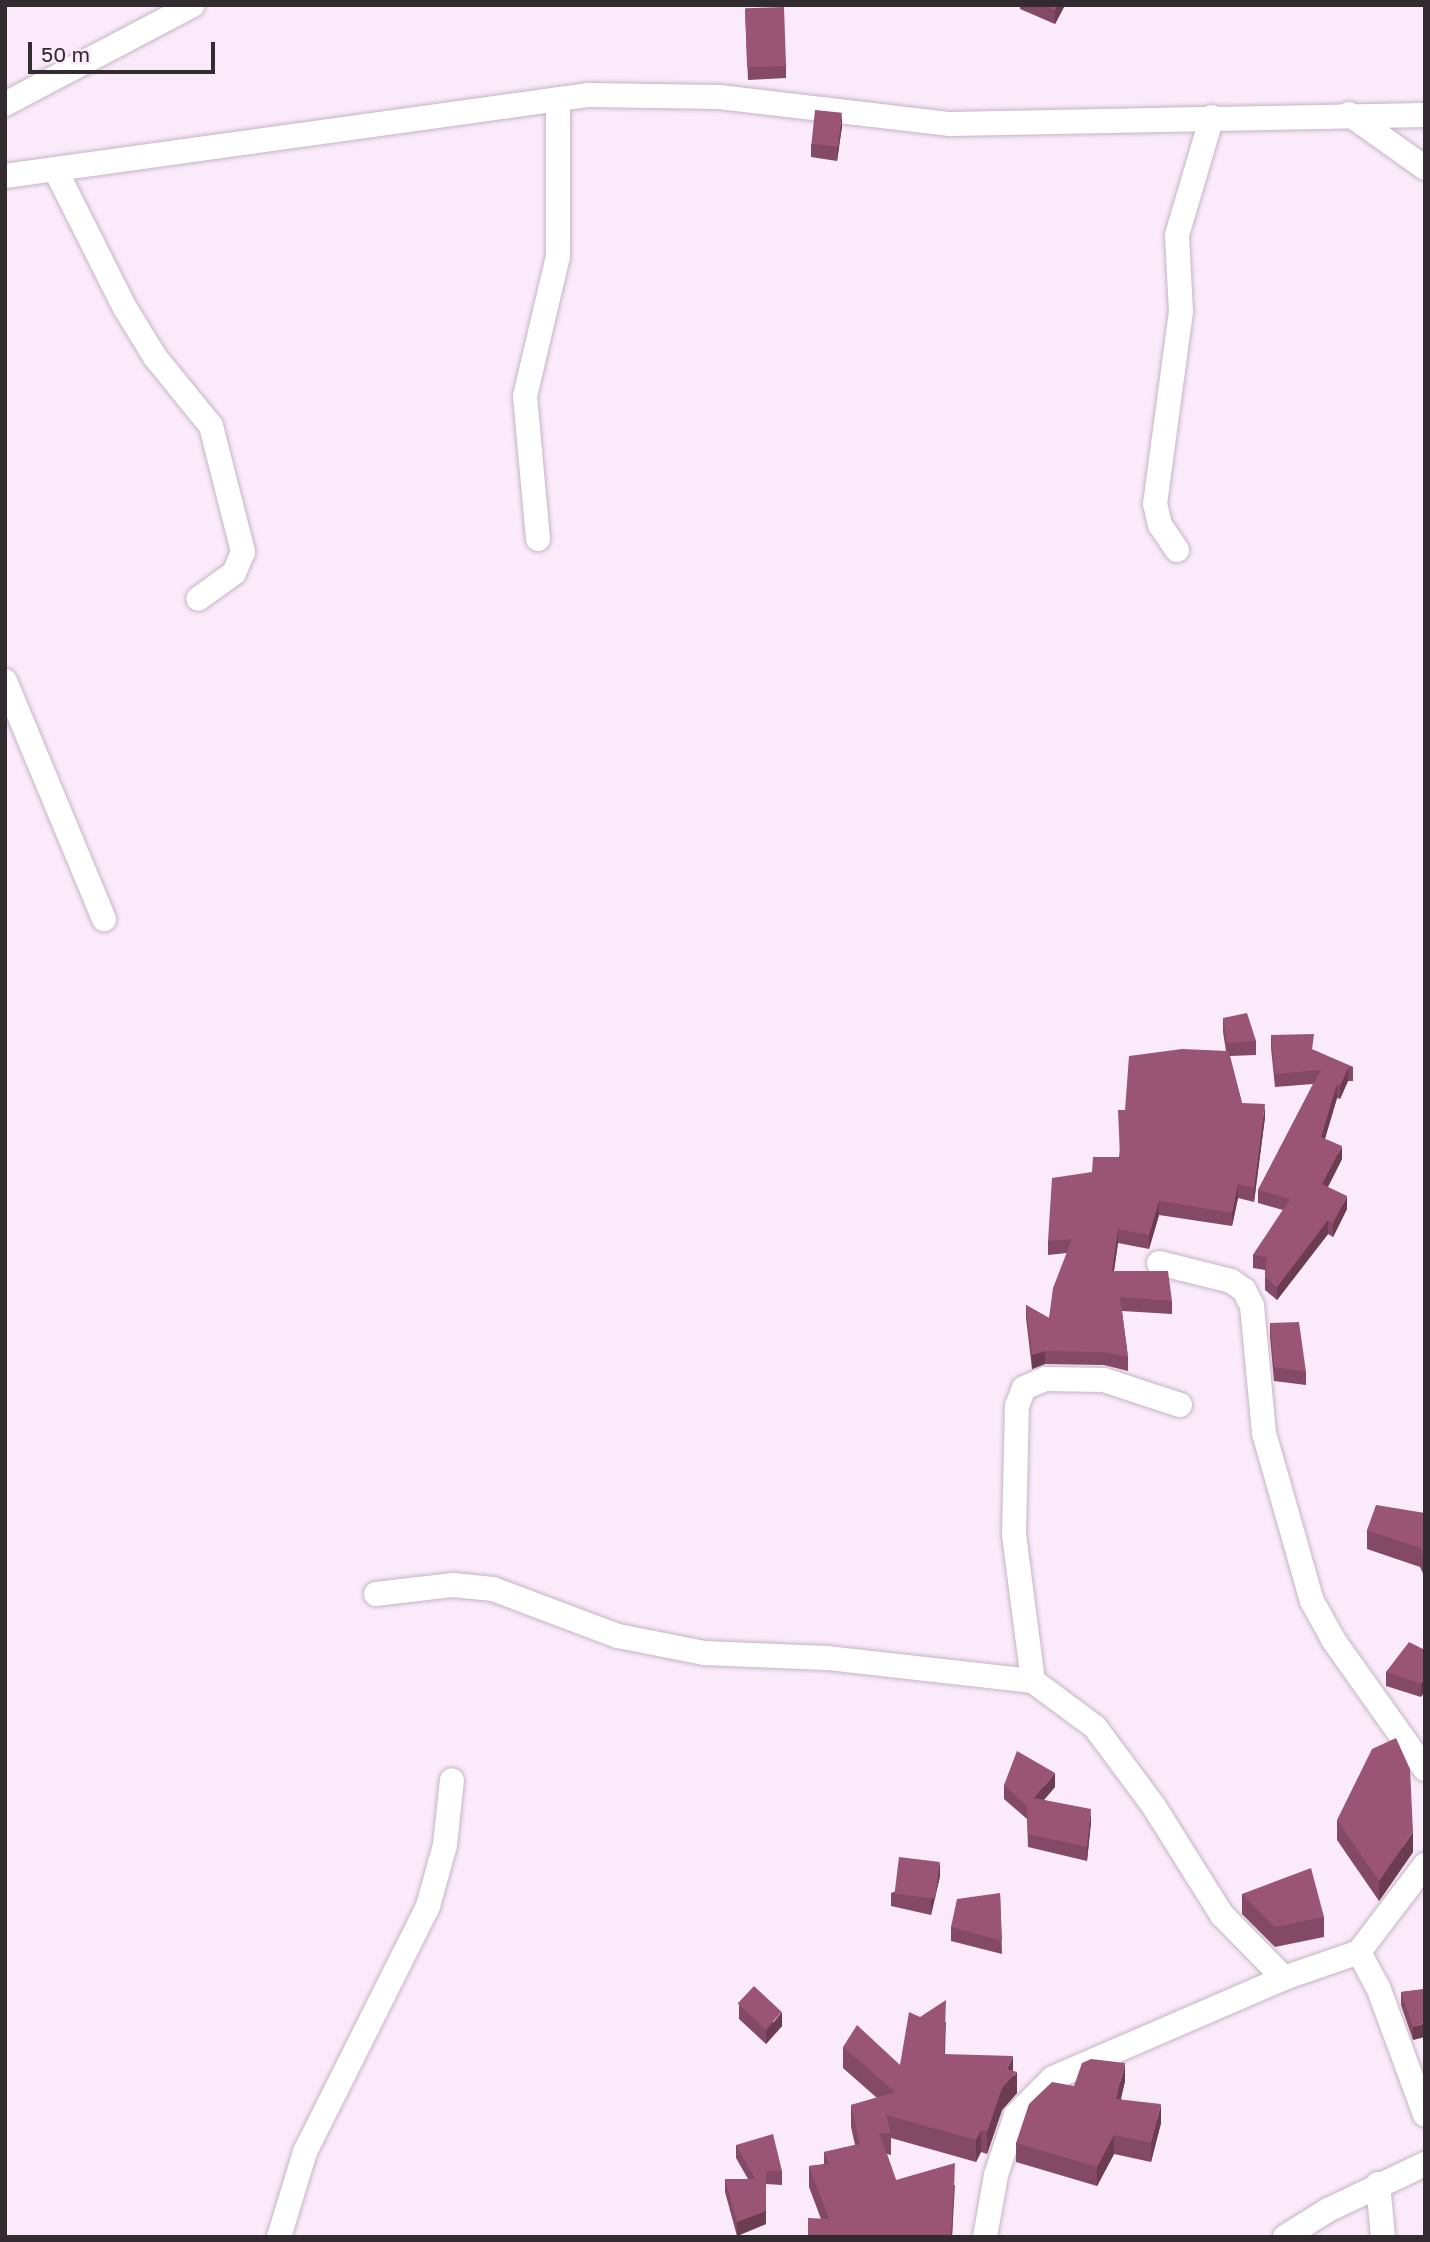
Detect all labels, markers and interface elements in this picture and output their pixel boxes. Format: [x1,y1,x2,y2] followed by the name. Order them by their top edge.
[32,28,219,72] scale bar
[41,41,90,67] text: 50 m

